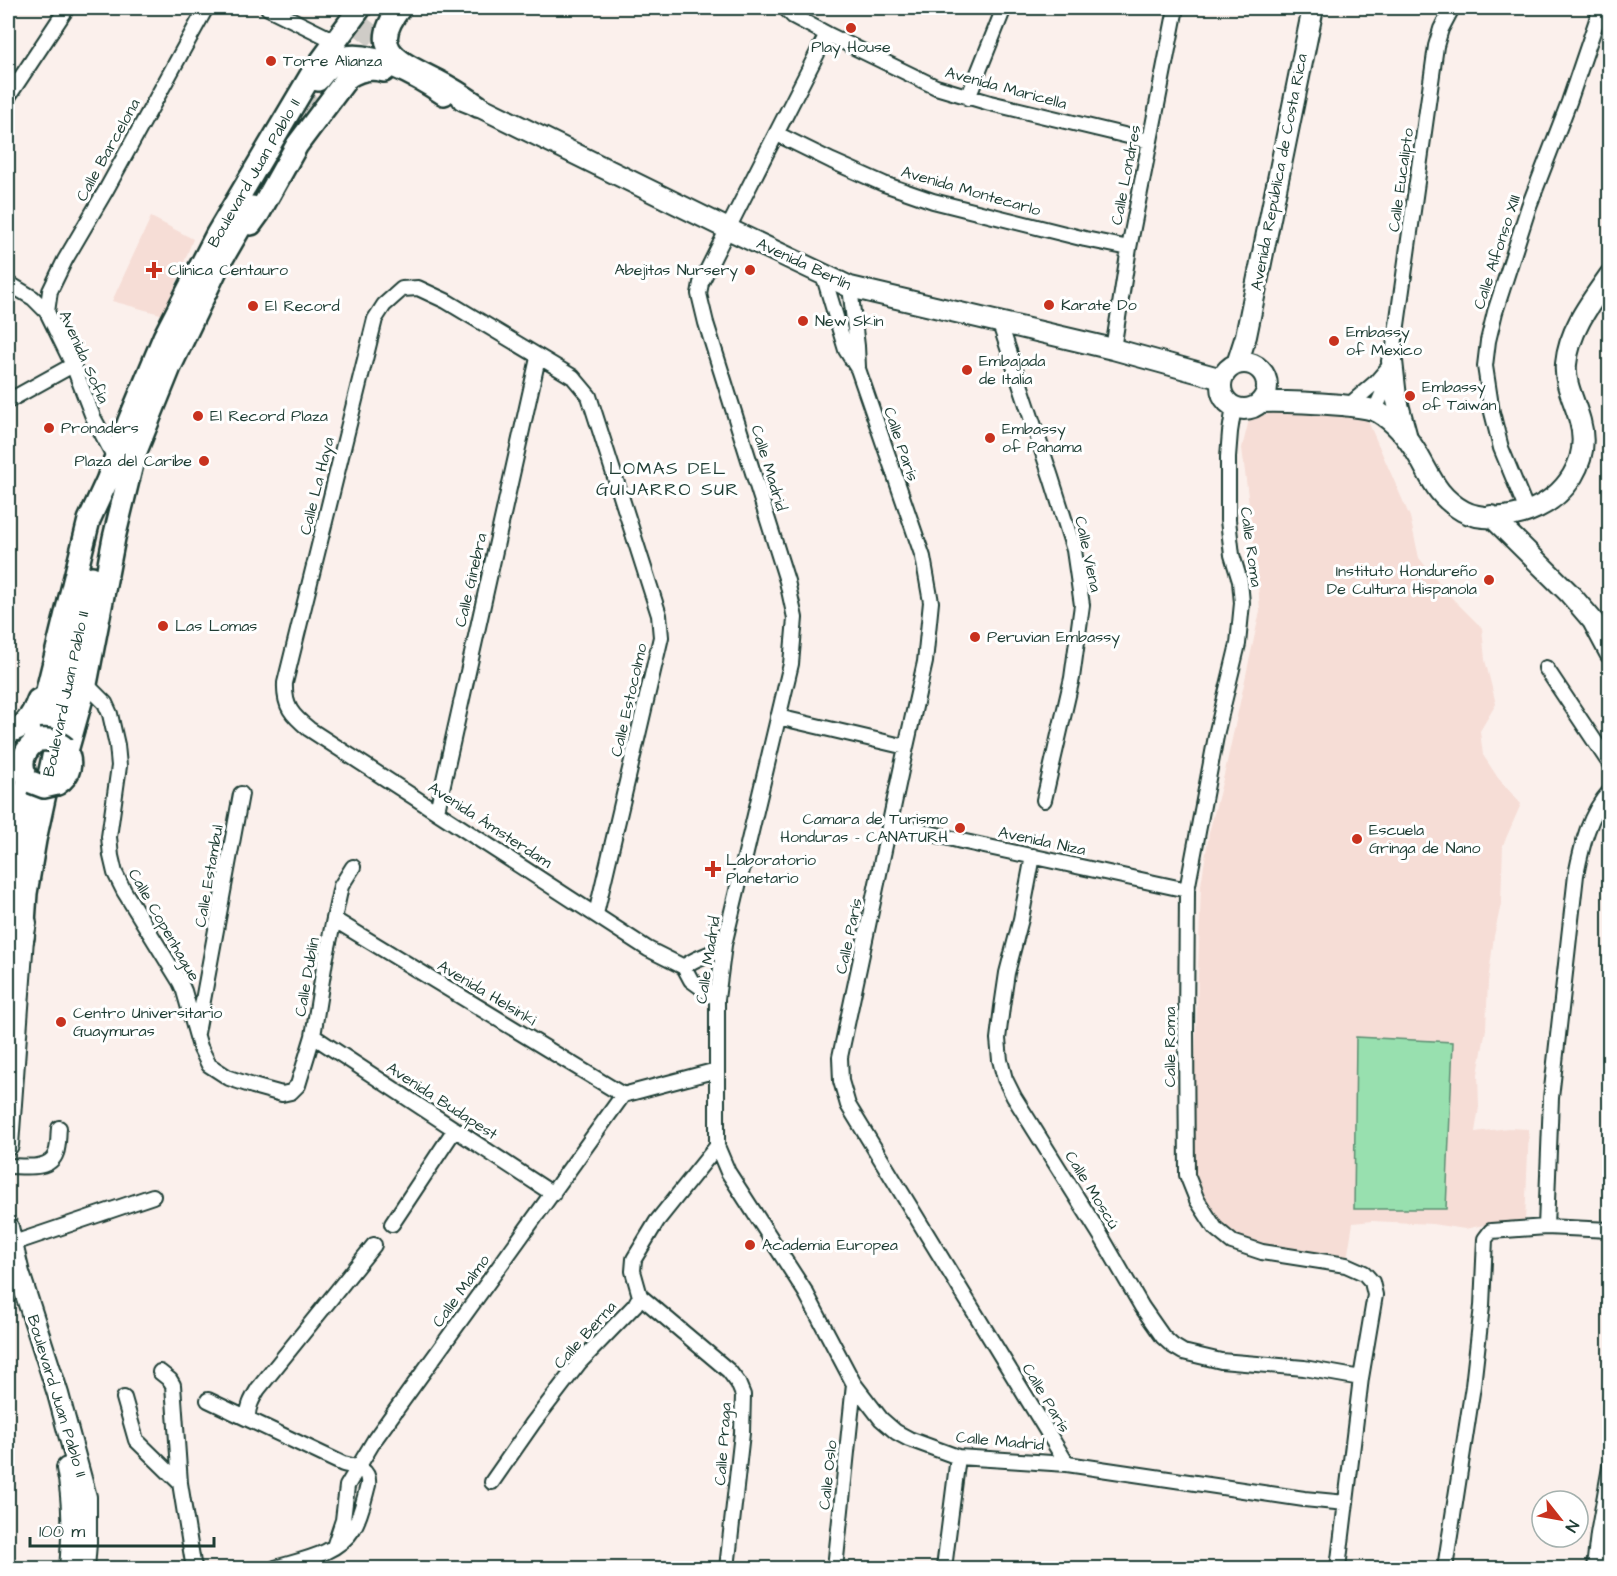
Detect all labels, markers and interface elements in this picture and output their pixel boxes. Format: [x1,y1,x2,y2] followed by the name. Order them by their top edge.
[844,21,858,35] marker: Play House
[811,36,891,59] place label: Play House
[283,50,382,72] place label: Torre Alianza
[1245,52,1313,292] street label: Avenida República de Costa Rica
[264,54,278,68] marker: Torre Alianza
[943,61,1069,115] street label: Avenida Maricella
[202,94,306,252] street label: Boulevard Juan Pablo II
[71,95,145,205] street label: Calle Barcelona
[1106,123,1146,227] street label: Calle Londres
[1383,127,1419,233] street label: Calle Eucalipto
[899,161,1043,221] street label: Avenida Montecarlo
[1468,192,1526,312] street label: Calle Alfonso XIII
[753,232,855,296] street label: Avenida Berlín
[168,259,288,281] place label: Clínica Centauro
[615,259,738,282] place label: Abejitas Nursery
[145,261,163,279] marker: Clínica Centauro
[743,263,757,277] marker: Abejitas Nursery
[1061,294,1137,316] place label: Karate Do
[265,295,340,317] place label: El Record
[1042,298,1056,312] marker: Karate Do
[246,299,260,313] marker: El Record
[54,307,114,407] street label: Avenida Sofía
[815,310,884,332] place label: New Skin
[796,314,810,328] marker: New Skin
[1346,321,1422,361] place label: Embassy of Mexico
[1327,334,1341,348] marker: Embassy of Mexico
[979,350,1045,390] place label: Embajada de Italia
[960,363,974,377] marker: Embajada de Italia
[1422,376,1497,416] place label: Embassy of Taiwan
[1403,389,1417,403] marker: Embassy of Taiwan
[878,404,924,484] street label: Calle París
[210,405,328,427] place label: El Record Plaza
[191,409,205,423] marker: El Record Plaza
[61,417,139,439] place label: Pronaders
[1002,418,1082,458] place label: Embassy of Panama
[42,421,56,435] marker: Pronaders
[746,422,792,514] street label: Calle Madrid
[983,431,997,445] marker: Embassy of Panama
[294,435,341,537] street label: Calle La Haya
[75,450,192,472] place label: Plaza del Caribe
[197,454,211,468] marker: Plaza del Caribe
[596,456,740,502] district label: LOMAS DEL GUIJARRO SUR
[1235,506,1267,588] street label: Calle Roma
[1069,514,1107,594] street label: Calle Viena
[450,531,492,629] street label: Calle Ginebra
[1327,560,1477,600] place label: Instituto Hondureño De Cultura Hispanola
[1482,573,1496,587] marker: Instituto Hondureño De Cultura Hispanola
[38,609,94,779] street label: Boulevard Juan Pablo II
[175,615,257,637] place label: Las Lomas
[156,619,170,633] marker: Las Lomas
[987,626,1120,649] place label: Peruvian Embassy
[968,630,982,644] marker: Peruvian Embassy
[605,641,653,759] street label: Calle Estocolmo
[424,777,557,874] street label: Avenida Ámsterdam
[780,808,948,848] place label: Camara de Turismo Honduras - CANATURH
[1369,819,1481,860] place label: Escuela Gringa de Nano
[953,821,967,835] marker: Camara de Turismo Honduras - CANATURH
[996,821,1088,861] street label: Avenida Niza
[189,823,229,929] street label: Calle Estambul
[1350,832,1364,846] marker: Escuela Gringa de Nano
[726,849,816,889] place label: Laboratorio Planetario
[704,860,722,878] marker: Laboratorio Planetario
[122,865,205,986] street label: Calle Copenhague
[830,896,868,976] street label: Calle París
[690,915,726,1005] street label: Calle Madrid
[289,936,325,1018] street label: Calle Dublín
[433,955,541,1032] street label: Avenida Helsinki
[73,1002,222,1043] place label: Centro Universitario Guaymuras
[1159,1007,1181,1087] street label: Calle Roma
[54,1015,68,1029] marker: Centro Universitario Guaymuras
[382,1057,502,1145] street label: Avenida Budapest
[1059,1147,1125,1233] street label: Calle Moscú
[762,1234,898,1256] place label: Academia Europea
[743,1238,757,1252] marker: Academia Europea
[427,1250,495,1332] street label: Calle Malmo
[549,1296,621,1374] street label: Calle Berna
[22,1312,92,1480] street label: Boulevard Juan Pablo II
[1017,1359,1075,1437] street label: Calle París
[709,1402,738,1486] street label: Calle Praga
[955,1426,1045,1456] street label: Calle Madrid
[813,1439,843,1511] street label: Calle Oslo
[1530,1489,1590,1549] north arrow
[30,1510,214,1548] scale bar
[1560,1516,1584,1536] text: N
[39,1519,85,1544] text: 100 m

